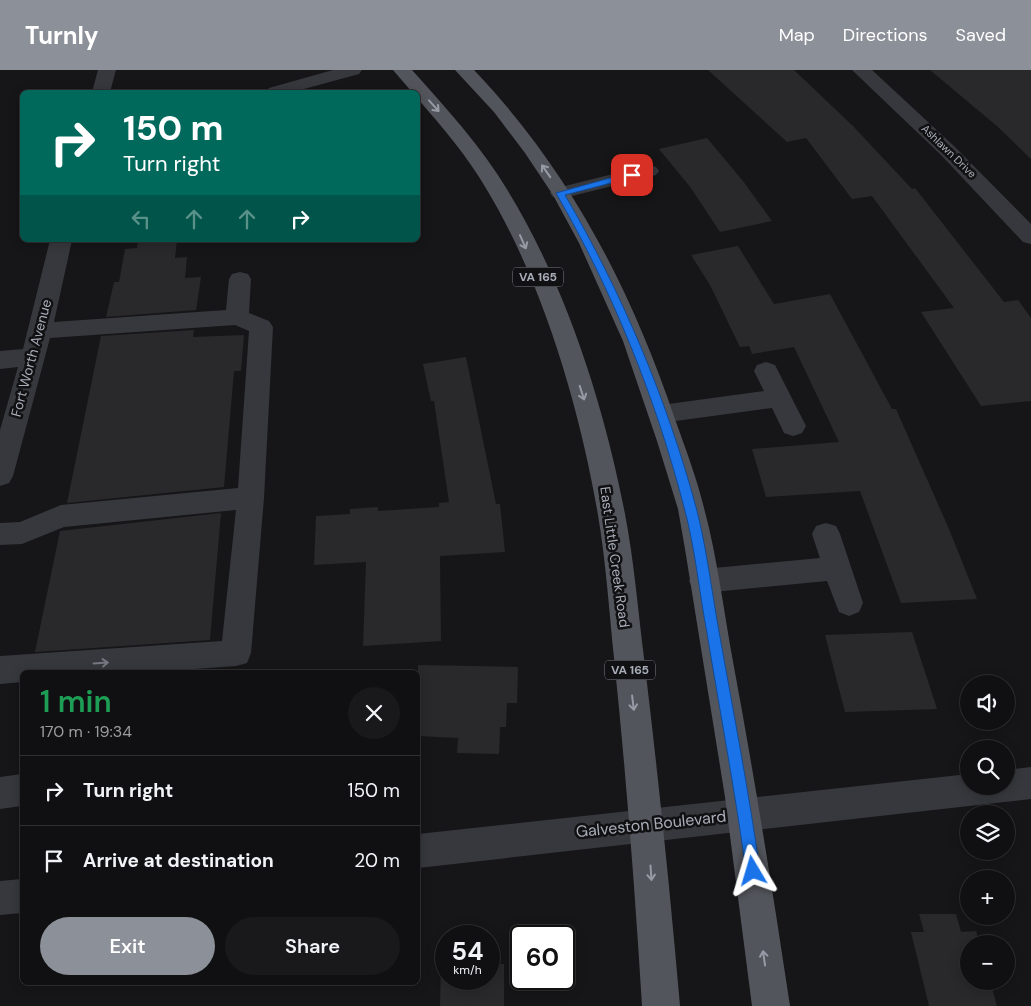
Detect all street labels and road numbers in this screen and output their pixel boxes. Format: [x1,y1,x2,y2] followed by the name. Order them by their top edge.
[919,121,979,181] street label: Ashlawn Drive
[513,268,563,286] road number: VA 165
[7,297,55,419] street label: Fort Worth Avenue
[596,485,634,629] street label: East Little Creek Road
[605,660,655,680] road number: VA 165
[575,806,727,842] street label: Galveston Boulevard

